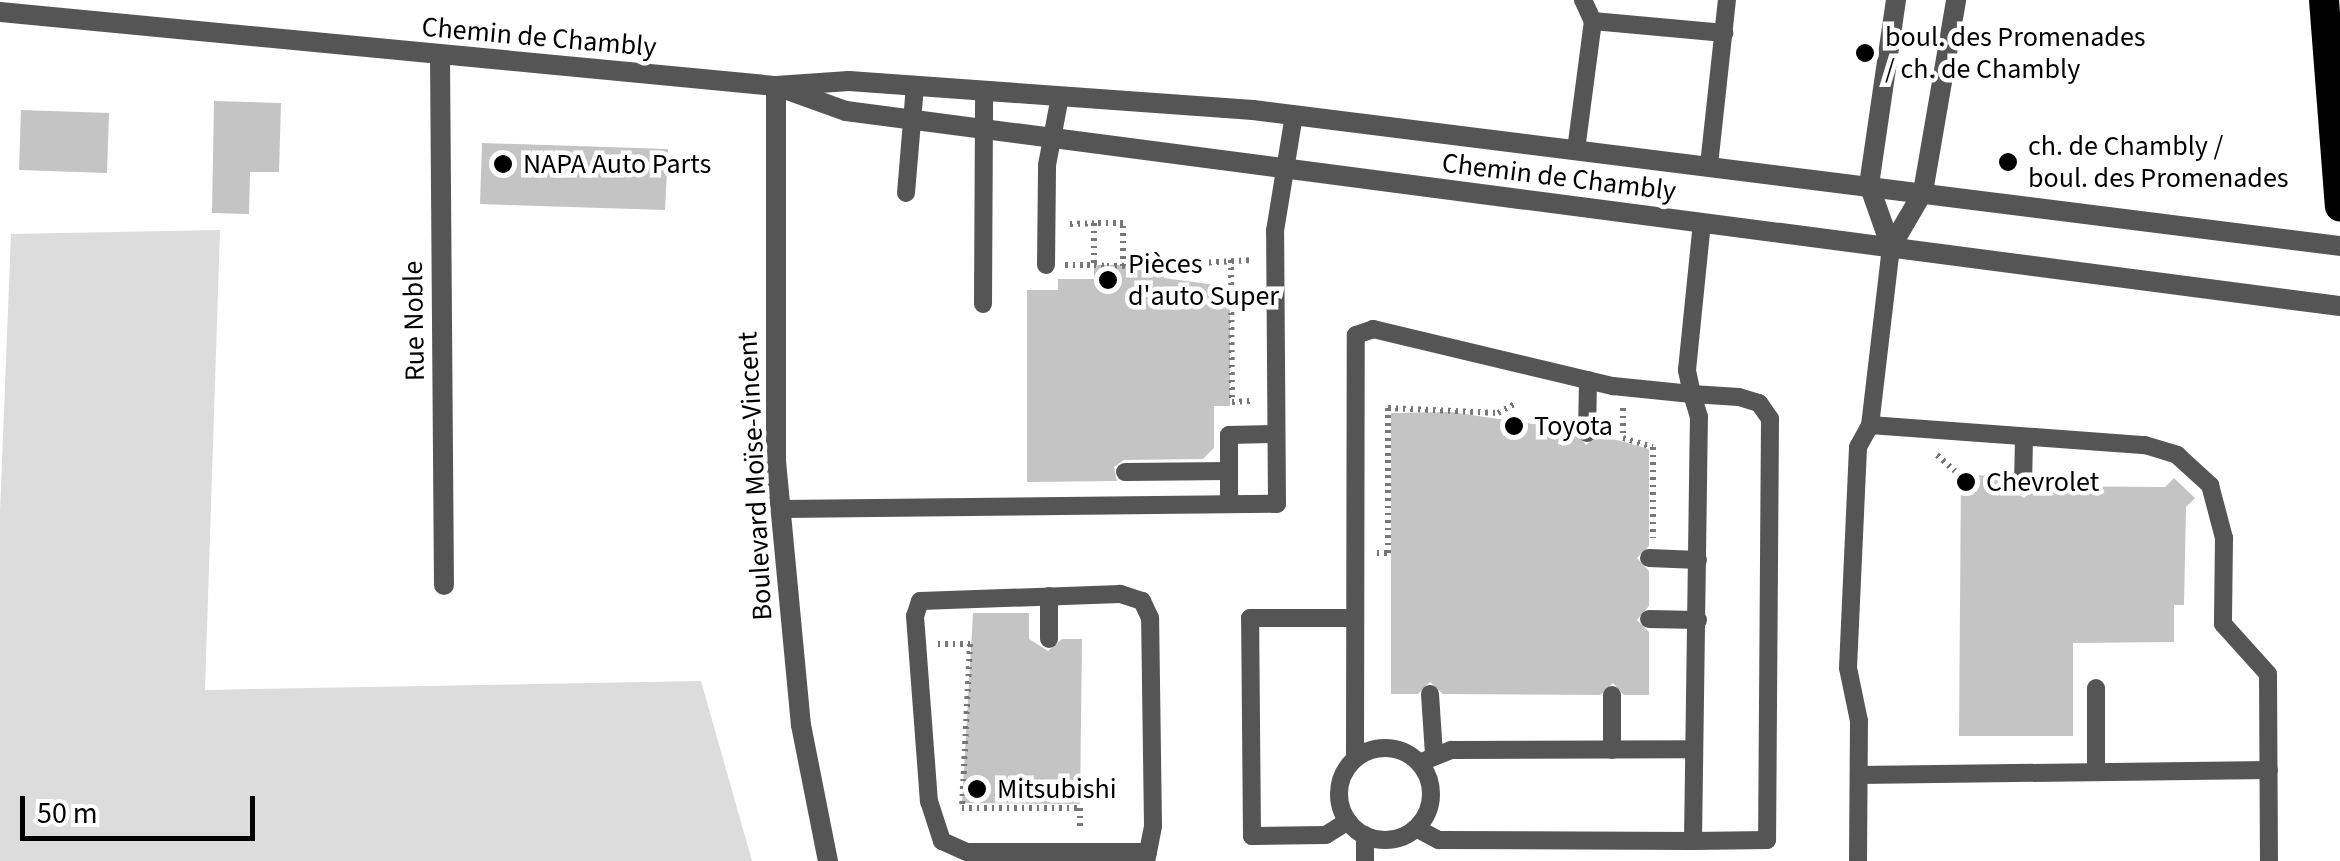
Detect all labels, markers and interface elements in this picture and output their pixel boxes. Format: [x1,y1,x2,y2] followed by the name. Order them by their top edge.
[420,10,658,64] street label: Chemin de Chambly
[1885,20,2146,86] place label: boul. des Promenades / ch. de Chambly
[1854,42,1876,64] marker: boul. des Promenades / ch. de Chambly
[2028,129,2289,195] place label: ch. de Chambly / boul. des Promenades
[1440,146,1678,208] street label: Chemin de Chambly
[523,147,711,181] place label: NAPA Auto Parts
[1997,151,2019,173] marker: ch. de Chambly / boul. des Promenades
[492,153,514,175] marker: NAPA Auto Parts
[1128,247,1279,313] place label: Pièces d'auto Super
[396,260,432,382] street label: Rue Noble
[1097,269,1119,291] marker: Pièces d'auto Super
[731,331,779,621] street label: Boulevard Moïse-Vincent
[1534,409,1613,443] place label: Toyota
[1503,415,1525,437] marker: Toyota
[1986,465,2099,499] place label: Chevrolet
[1955,471,1977,493] marker: Chevrolet
[997,772,1117,806] place label: Mitsubishi
[25,776,260,838] scale bar
[966,778,988,800] marker: Mitsubishi
[37,792,98,835] text: 50 m

